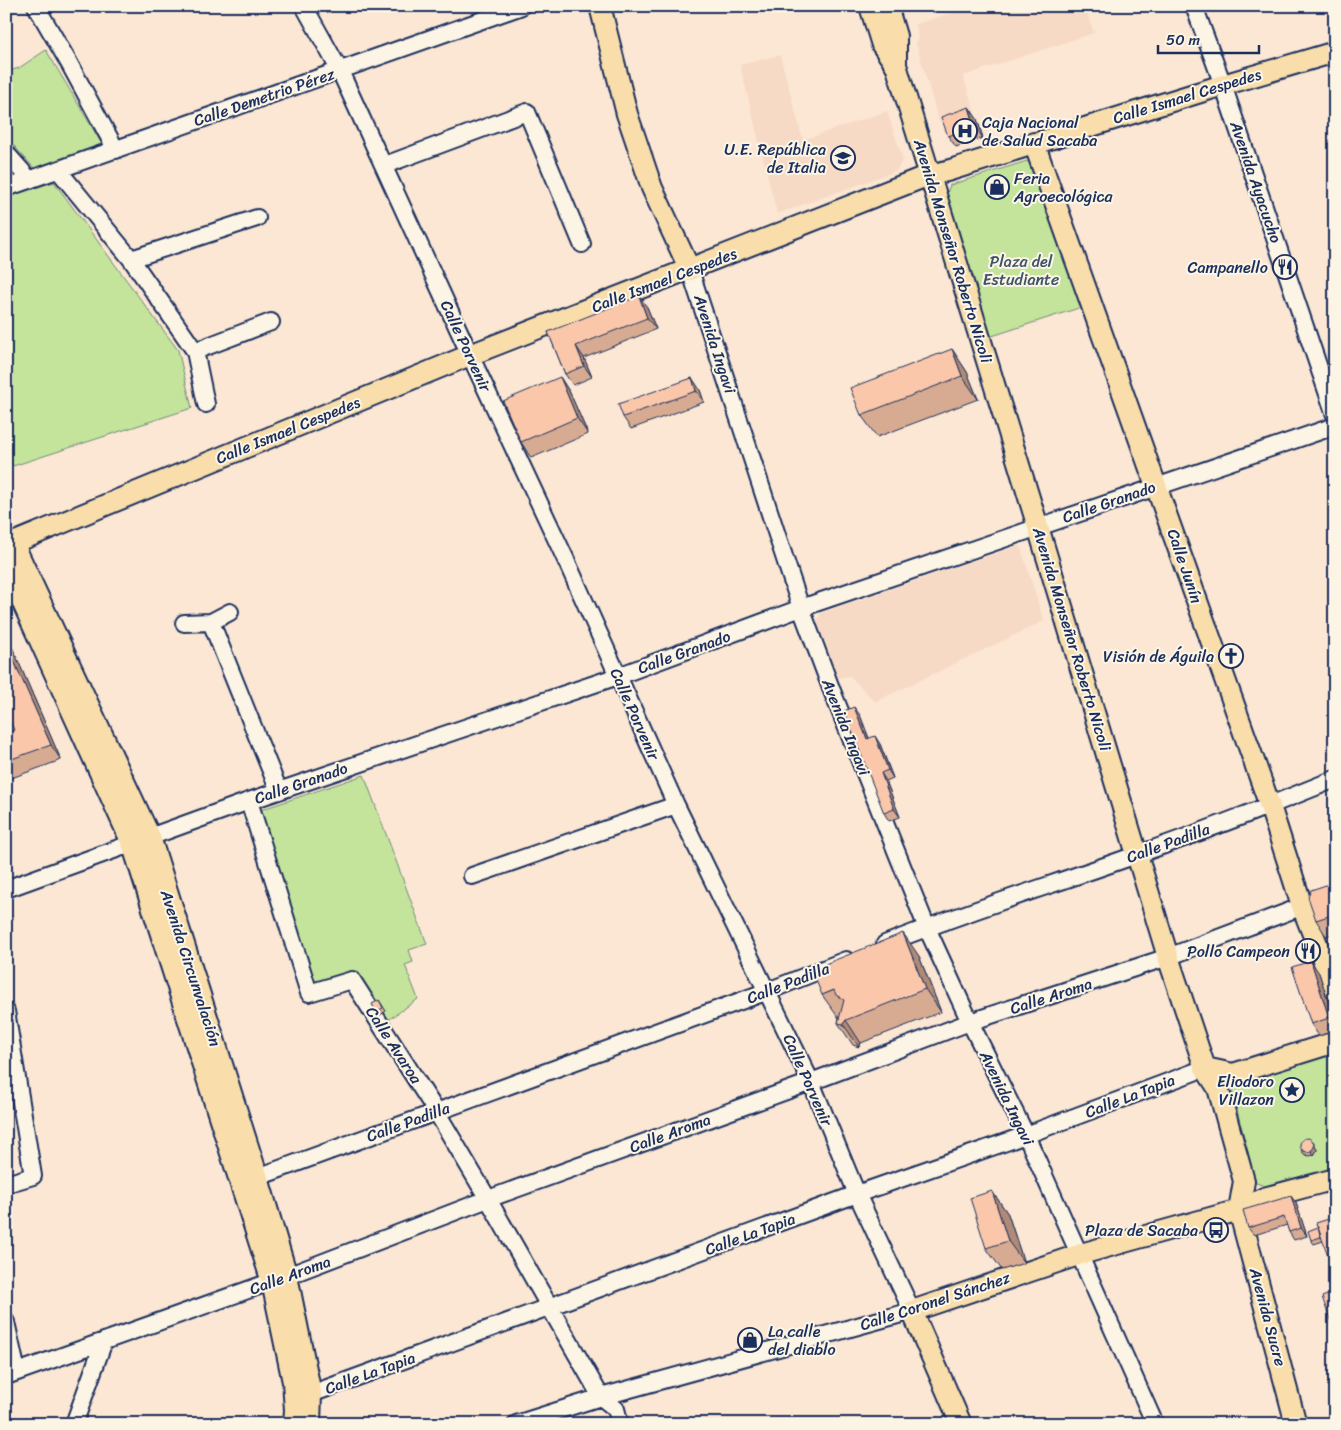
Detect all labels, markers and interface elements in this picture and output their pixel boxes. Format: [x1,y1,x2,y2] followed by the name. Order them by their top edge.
[1158,22,1260,54] scale bar
[1166,27,1201,53] text: 50 m
[189,59,339,135] street label: Calle Demetrio Pérez
[1109,60,1265,132] street label: Calle Ismael Cespedes
[982,108,1097,155] place label: Caja Nacional de Salud Sacaba
[1221,116,1290,247] street label: Avenida Ayacucho
[952,118,978,144] hospital icon: Caja Nacional de Salud Sacaba
[905,134,1001,367] street label: Avenida Monseñor Roberto Nicoli
[724,135,826,182] place label: U.E. República de Italia
[830,145,856,171] school or university icon: U.E. República de Italia
[1013,164,1114,211] place label: Feria Agroecológica
[984,174,1010,200] shop icon: Feria Agroecológica
[587,239,741,321] street label: Calle Ismael Cespedes
[983,247,1059,294] park label: Plaza del Estudiante
[1188,253,1268,282] place label: Campanello
[1272,254,1298,280] restaurant icon: Campanello
[685,290,745,398] street label: Avenida Ingavi
[432,295,501,398] street label: Calle Porvenir
[211,388,365,472] street label: Calle Ismael Cespedes
[1058,472,1160,532] street label: Calle Granado
[1024,522,1120,755] street label: Avenida Monseñor Roberto Nicoli
[1159,525,1211,608] street label: Calle Junín
[633,622,735,682] street label: Calle Granado
[1103,642,1214,671] place label: Visión de Águila
[1218,643,1244,669] church icon: Visión de Águila
[602,663,669,766] street label: Calle Porvenir
[813,673,879,781] street label: Avenida Ingavi
[250,753,352,813] street label: Calle Granado
[1122,814,1215,871] street label: Calle Padilla
[152,885,230,1050] street label: Avenida Circunvalación
[1187,937,1290,966] place label: Pollo Campeon
[1295,938,1321,964] restaurant icon: Pollo Campeon
[742,954,835,1012] street label: Calle Padilla
[1006,969,1096,1023] street label: Calle Aroma
[358,1000,431,1091] street label: Calle Avaroa
[775,1029,842,1132] street label: Calle Porvenir
[971,1045,1043,1151] street label: Avenida Ingavi
[1081,1066,1179,1126] street label: Calle La Tapia
[1217,1067,1274,1114] place label: Eliodoro Villazon
[1279,1077,1305,1103] place icon: Eliodoro Villazon
[362,1093,455,1150] street label: Calle Padilla
[625,1105,715,1161] street label: Calle Aroma
[701,1204,799,1264] street label: Calle La Tapia
[1085,1216,1198,1245] place label: Plaza de Sacaba
[1203,1217,1229,1243] bus stop icon: Plaza de Sacaba
[245,1247,335,1303] street label: Calle Aroma
[856,1263,1014,1339] street label: Calle Coronel Sánchez
[1241,1263,1295,1370] street label: Avenida Sucre
[768,1317,836,1364] place label: La calle del diablo
[737,1327,763,1353] shop icon: La calle del diablo
[321,1343,419,1403] street label: Calle La Tapia

